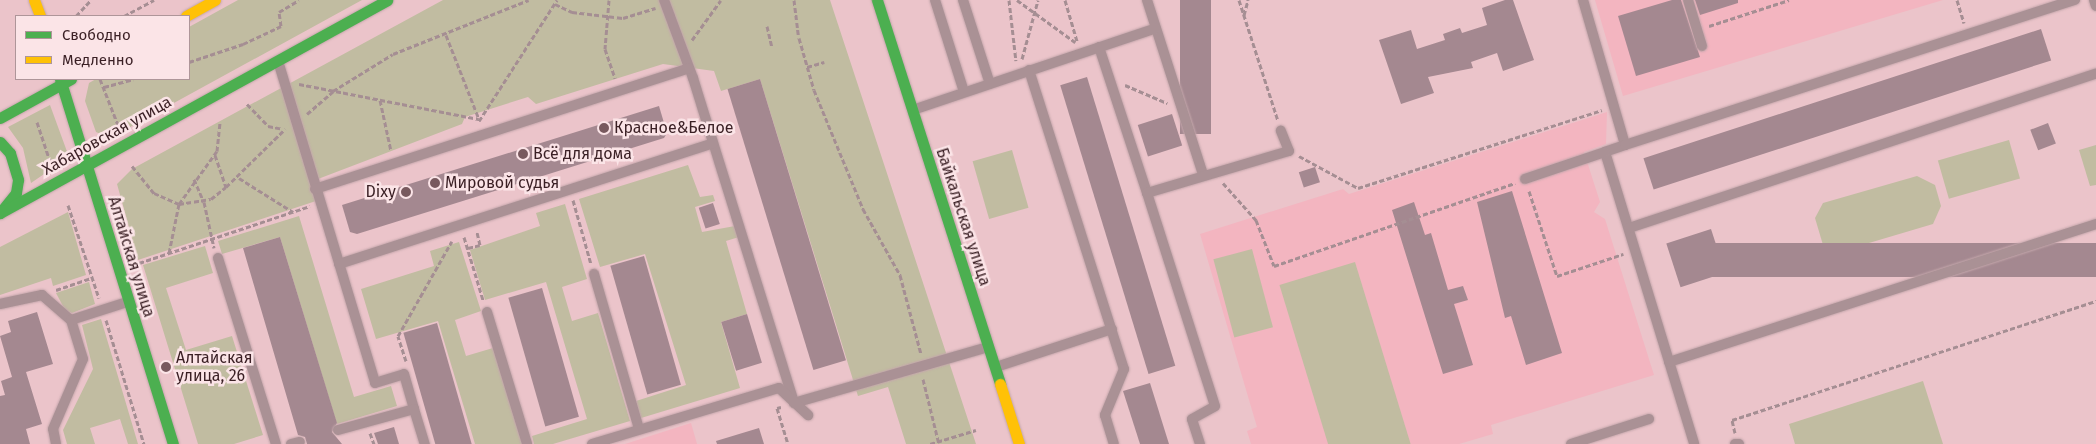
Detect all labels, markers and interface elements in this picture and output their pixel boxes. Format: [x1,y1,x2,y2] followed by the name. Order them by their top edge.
[15,15,190,80] legend
[62,26,131,44] text: Свободно
[62,51,134,69] text: Медленно
[39,92,175,180] street label: Хабаровская улица
[614,118,733,138] place label: Красное&Белое
[598,122,610,134] marker: Красное&Белое
[533,144,632,164] place label: Всё для дома
[932,146,994,288] street label: Байкальская улица
[517,148,529,160] marker: Всё для дома
[445,173,559,193] place label: Мировой судья
[429,177,441,189] marker: Мировой судья
[366,182,396,202] place label: Dixy
[400,186,412,198] marker: Dixy
[104,194,158,320] street label: Алтайская улица
[176,348,252,386] place label: Алтайская улица, 26
[160,361,172,373] marker: Алтайская улица, 26

